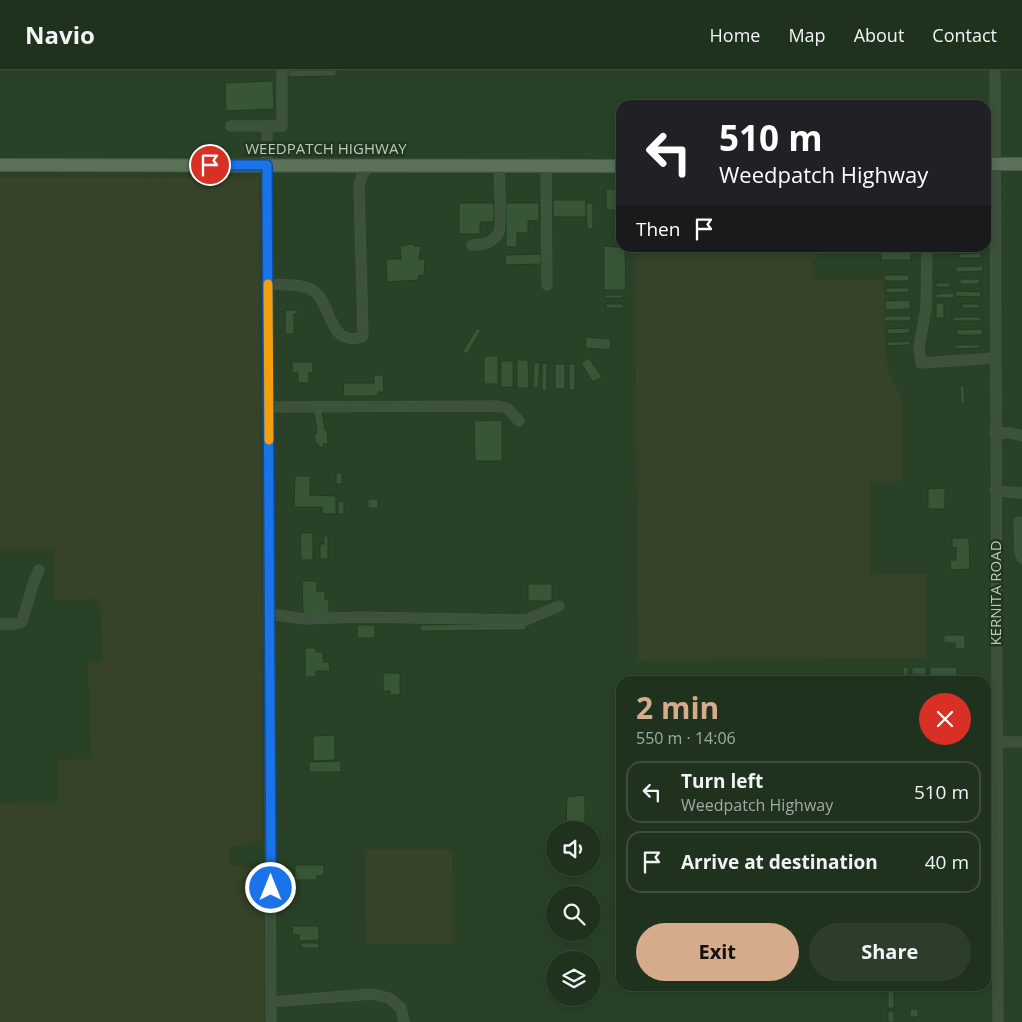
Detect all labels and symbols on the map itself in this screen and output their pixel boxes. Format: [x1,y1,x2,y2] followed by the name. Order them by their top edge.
[245,138,407,158] street label: WEEDPATCH HIGHWAY
[189,144,231,186] pin
[985,540,1005,646] street label: KERNITA ROAD
[244,861,296,913] position arrow

